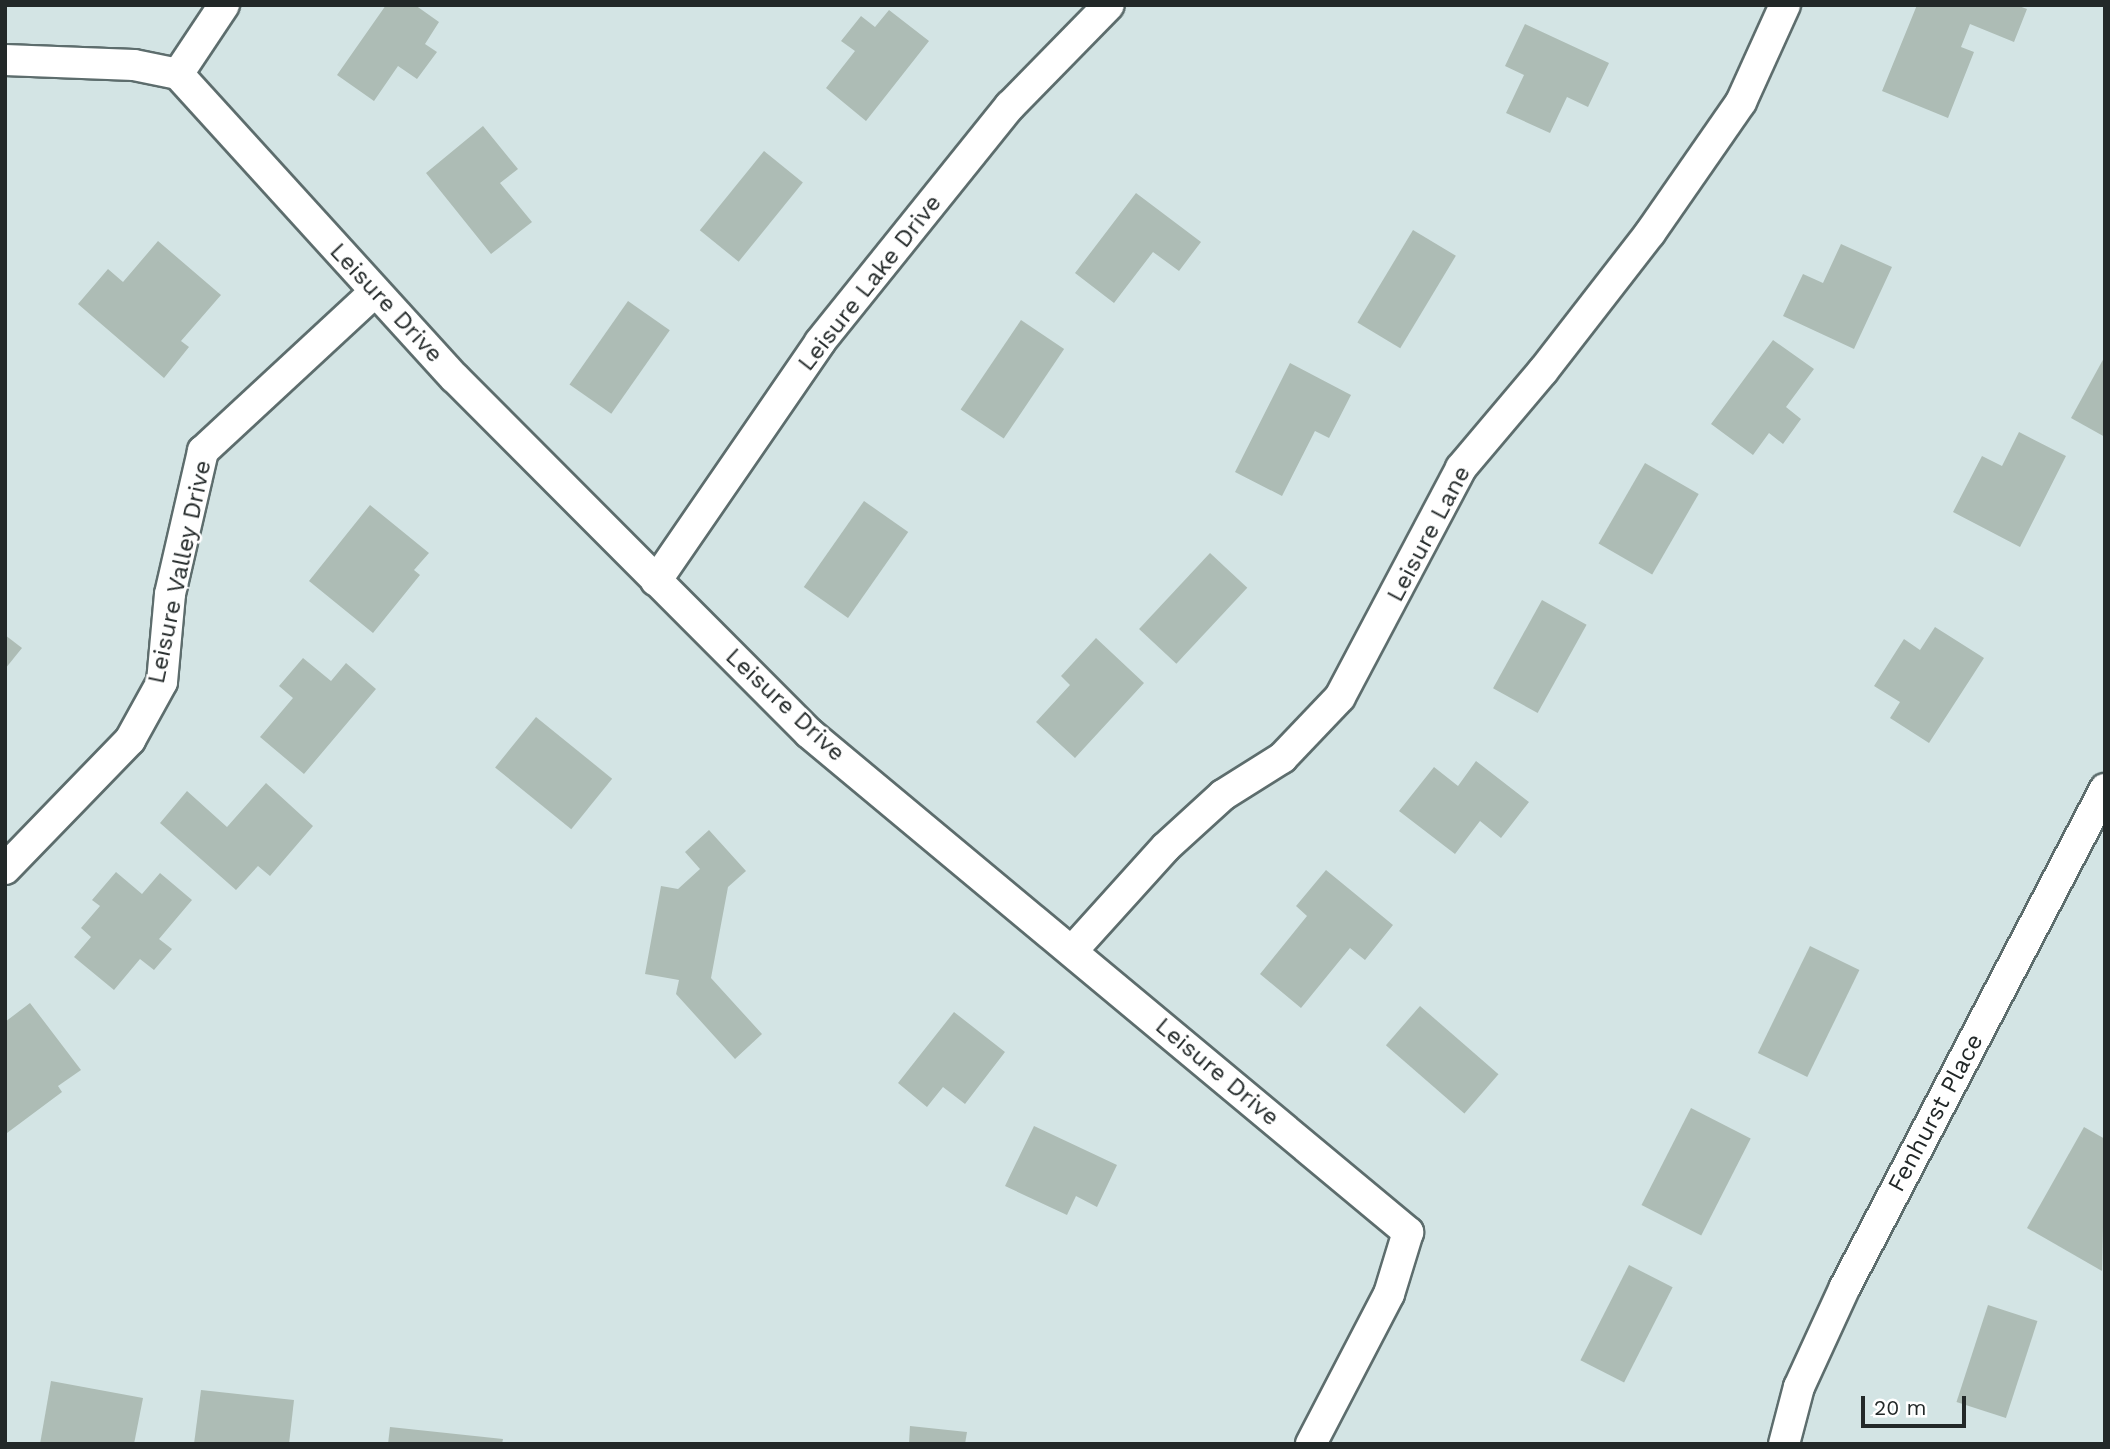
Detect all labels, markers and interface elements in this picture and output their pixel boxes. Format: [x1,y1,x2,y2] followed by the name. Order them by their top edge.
[792,189,948,377] street label: Leisure Lake Drive
[323,237,449,369] street label: Leisure Drive
[142,457,218,687] street label: Leisure Valley Drive
[1381,461,1477,607] street label: Leisure Lane
[719,642,851,768] street label: Leisure Drive
[1149,1012,1285,1132] street label: Leisure Drive
[1882,1029,1990,1197] street label: Fenhurst Place
[1865,1382,1970,1426] scale bar
[1874,1395,1926,1420] text: 20 m

